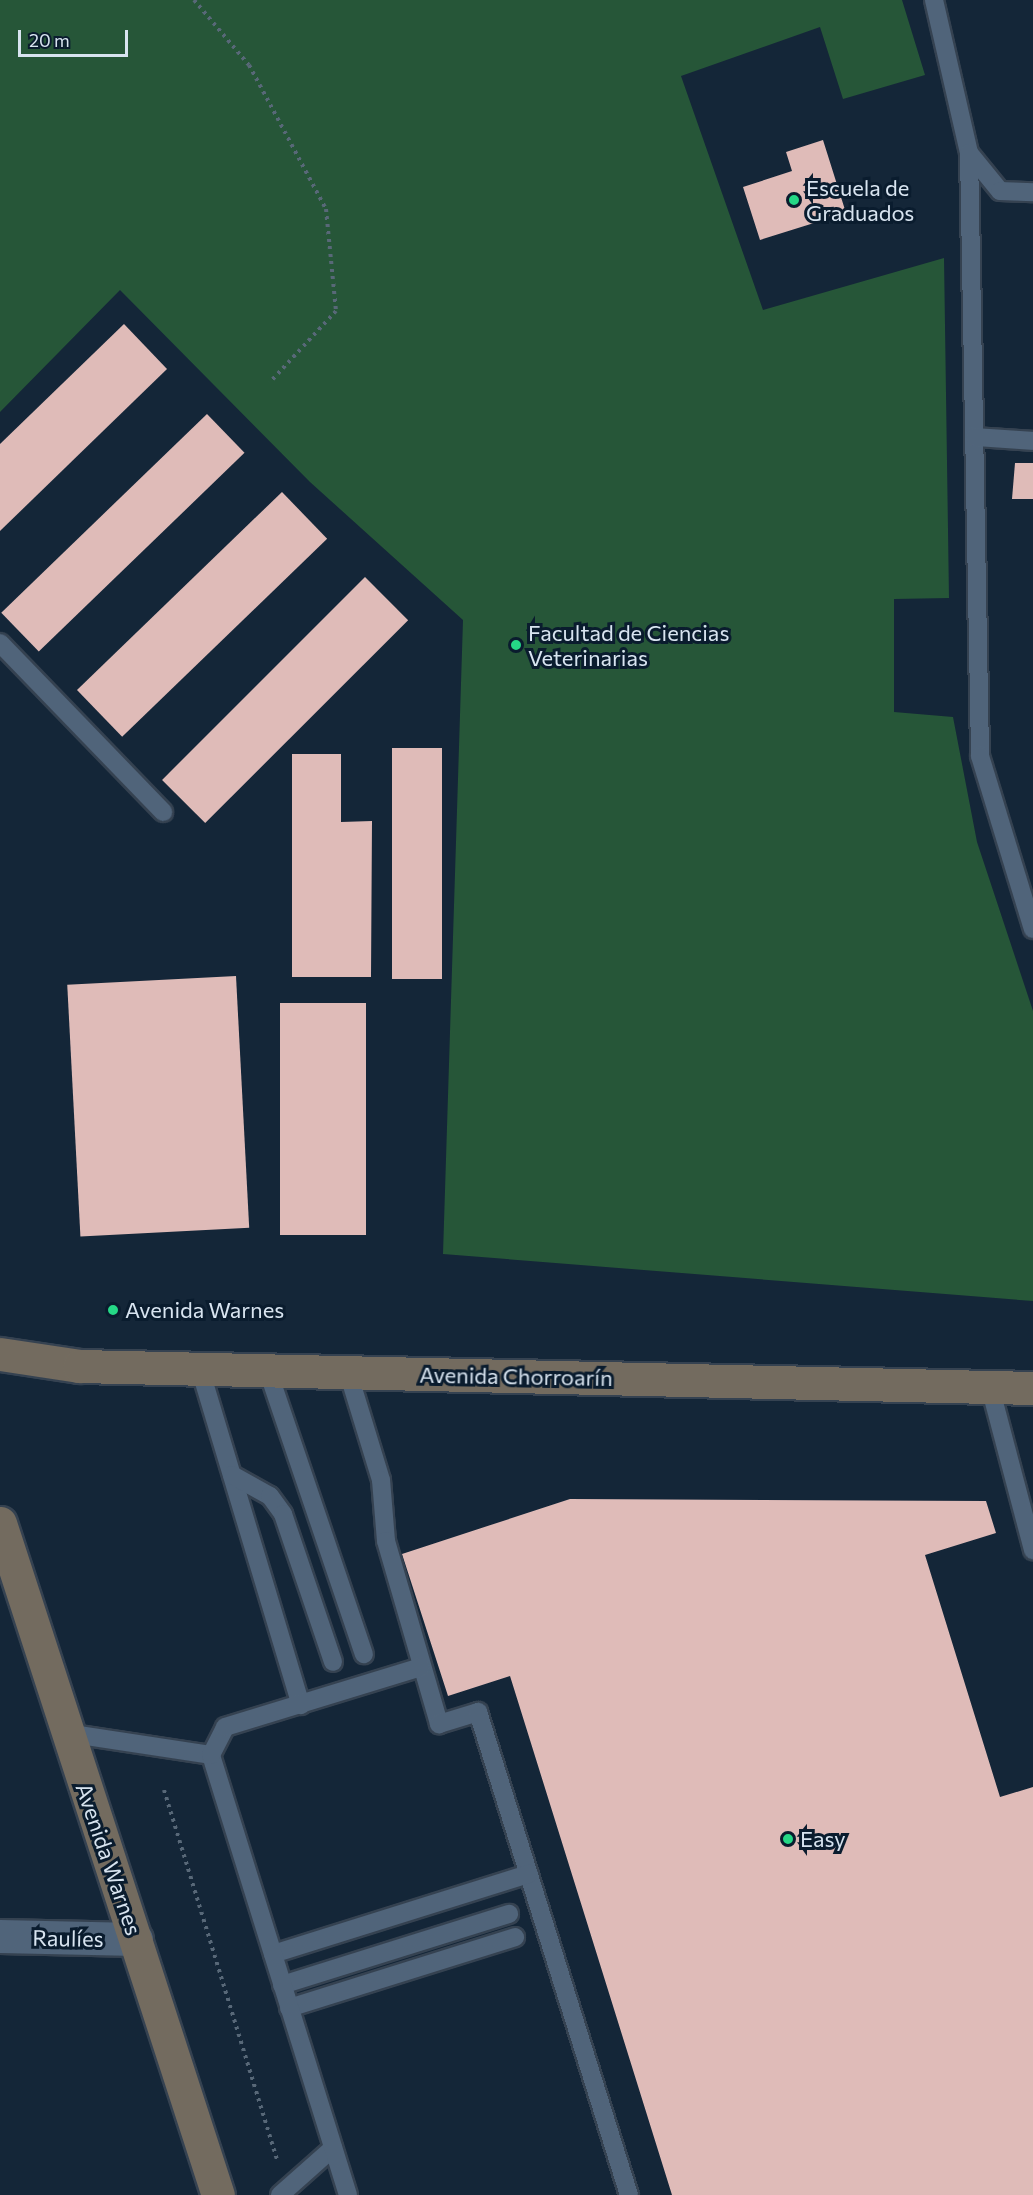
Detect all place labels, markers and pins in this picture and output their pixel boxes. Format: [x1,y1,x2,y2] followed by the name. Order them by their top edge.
[806,174,914,226] place label: Escuela de Graduados
[787,193,801,207] marker: Escuela de Graduados
[528,619,729,670] place label: Facultad de Ciencias Veterinarias
[509,638,523,652] marker: Facultad de Ciencias Veterinarias
[125,1297,284,1323] place label: Avenida Warnes
[106,1303,120,1317] marker: Avenida Warnes
[800,1826,846,1852] place label: Easy
[781,1832,795,1846] marker: Easy

